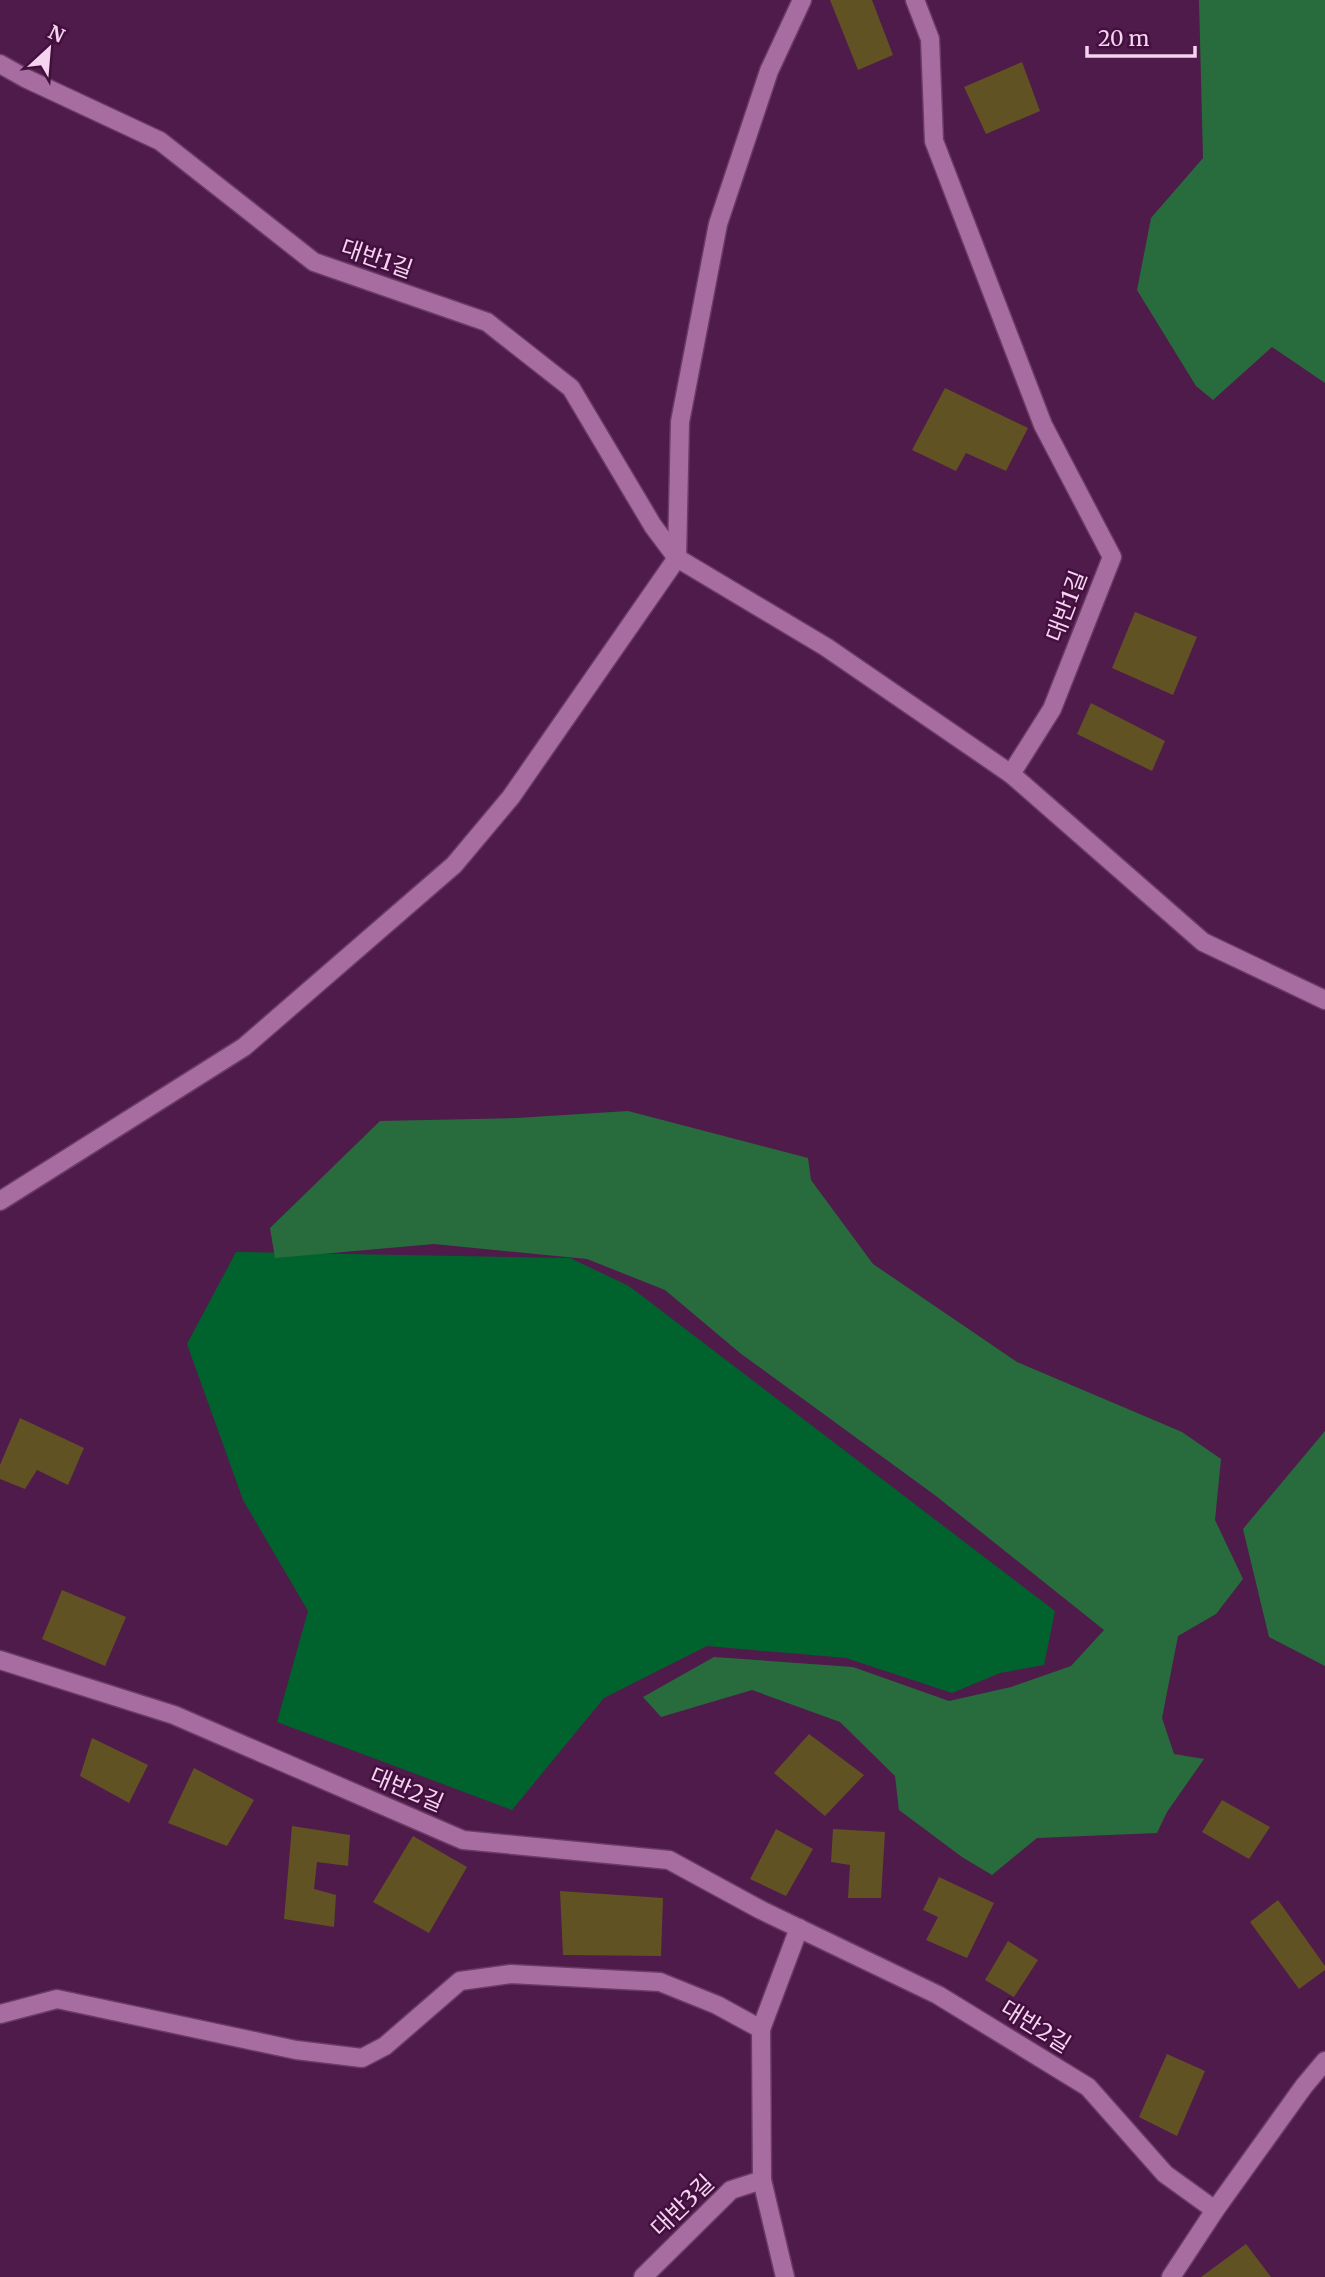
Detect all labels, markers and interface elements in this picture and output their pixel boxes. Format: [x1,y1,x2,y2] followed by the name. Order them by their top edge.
[14,14,84,84] north arrow
[1087,14,1196,58] scale bar
[44,20,68,48] text: N
[1098,25,1150,52] text: 20 m
[337,232,417,284] street label: 대반1길
[1039,566,1093,646] street label: 대반1길
[366,1761,448,1817] street label: 대반2길
[996,1993,1076,2059] street label: 대반2길
[644,2168,720,2242] street label: 대반3길

